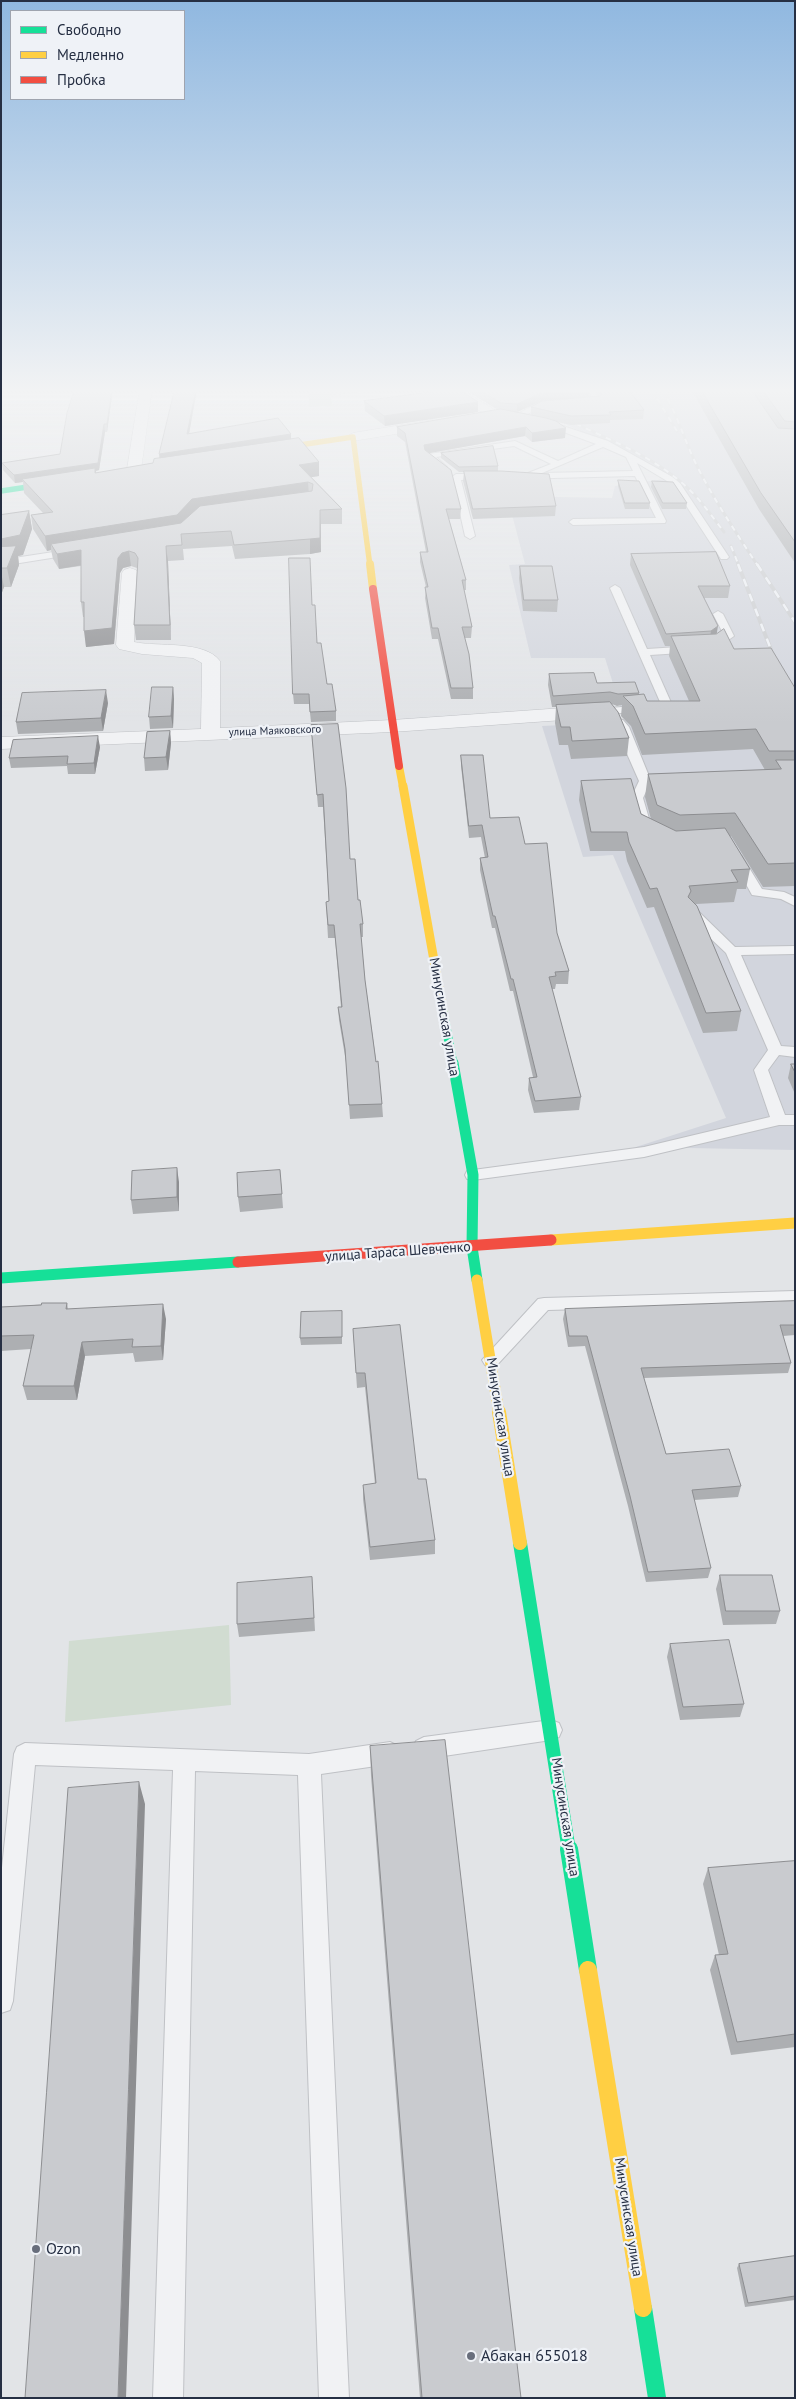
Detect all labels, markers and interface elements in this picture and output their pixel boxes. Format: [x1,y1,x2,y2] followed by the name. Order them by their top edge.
[10,10,185,100] legend
[57,20,121,39] text: Свободно
[57,45,124,64] text: Медленно
[57,70,106,89] text: Пробка
[228,723,322,739] street label: улица Маяковского
[425,956,463,1078] street label: Минусинская улица
[325,1239,471,1265] street label: улица Тараса Шевченко
[482,1356,518,1478] street label: Минусинская улица
[547,1756,583,1878] street label: Минусинская улица
[610,2156,646,2278] street label: Минусинская улица
[46,2239,81,2259] place label: Ozon
[30,2243,42,2255] marker: Ozon
[481,2346,588,2366] place label: Абакан 655018
[465,2350,477,2362] marker: Абакан 655018

